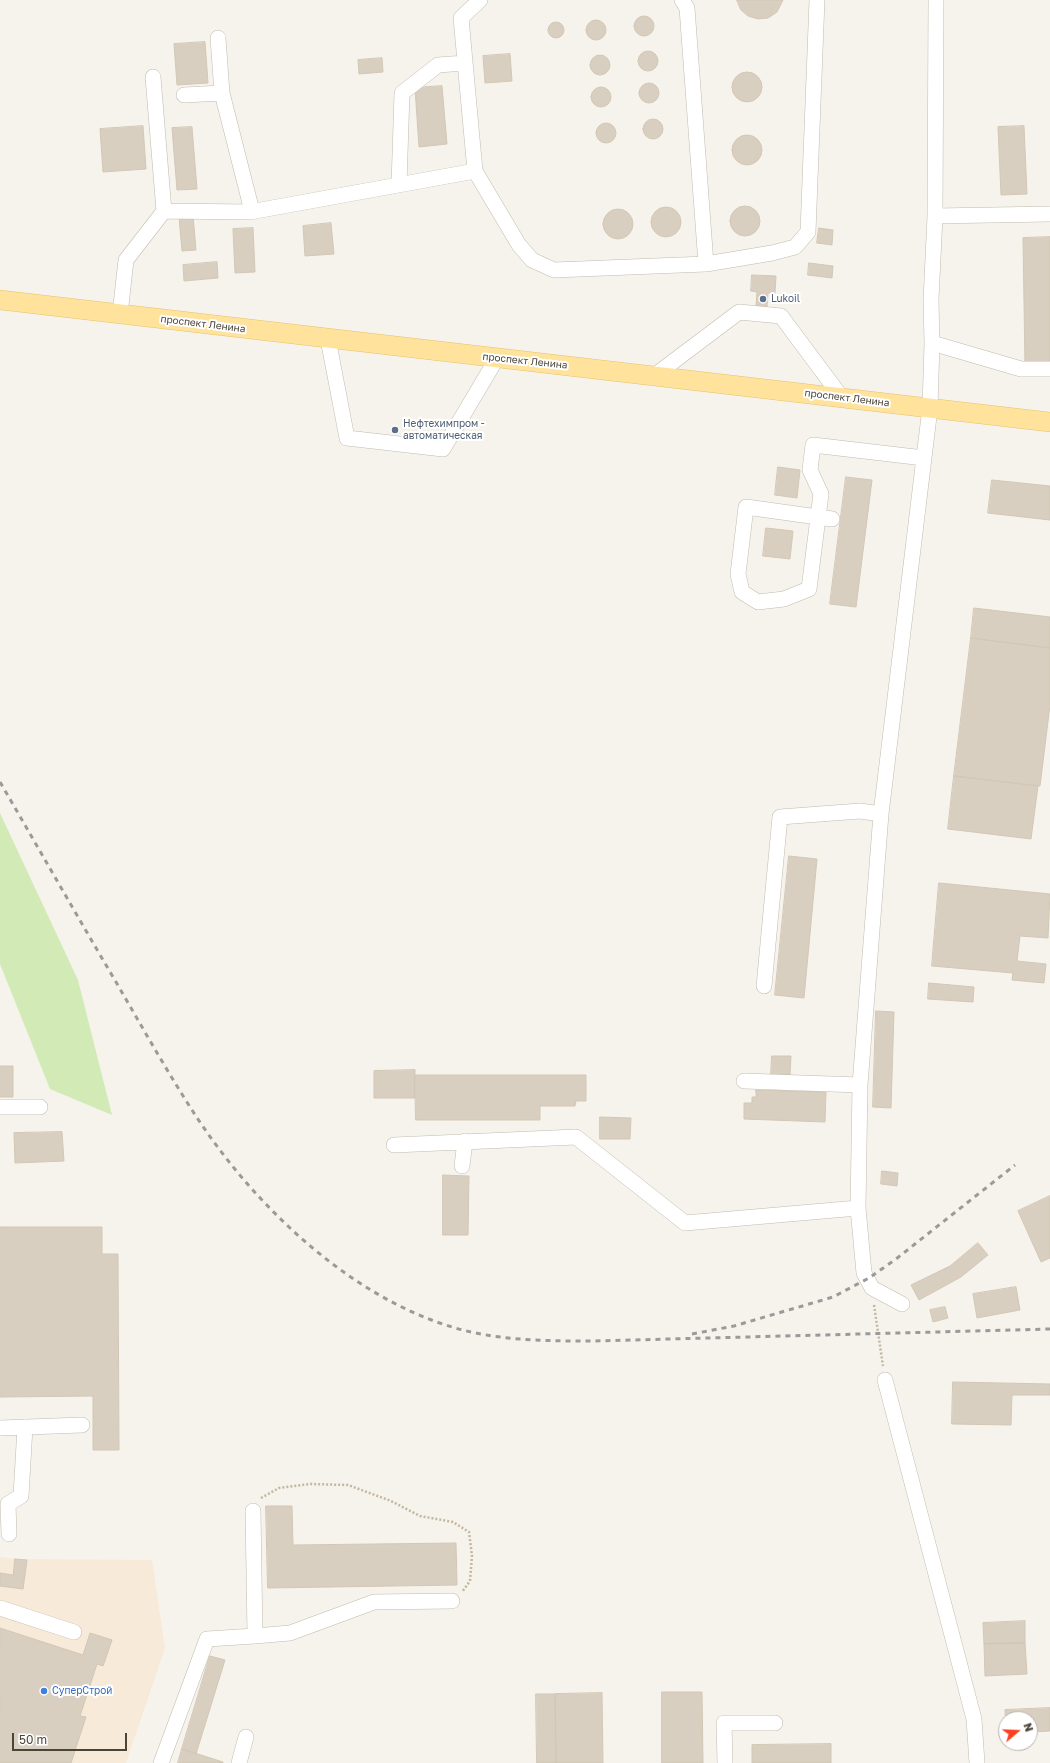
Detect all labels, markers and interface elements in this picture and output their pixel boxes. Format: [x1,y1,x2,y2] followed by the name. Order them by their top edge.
[771,293,800,305] place label: Lukoil
[758,294,768,304] marker: Lukoil
[160,313,246,335] street label: проспект Ленина
[482,351,568,371] street label: проспект Ленина
[804,387,890,409] street label: проспект Ленина
[403,418,485,442] place label: Нефтехимпром - автоматическая
[390,425,400,435] marker: Нефтехимпром - автоматическая
[52,1685,112,1697] place label: СуперСтрой
[39,1686,49,1696] marker: СуперСтрой
[998,1711,1038,1751] north arrow
[1021,1721,1036,1733] text: N
[14,1725,129,1751] scale bar
[19,1732,47,1747] text: 50 m

